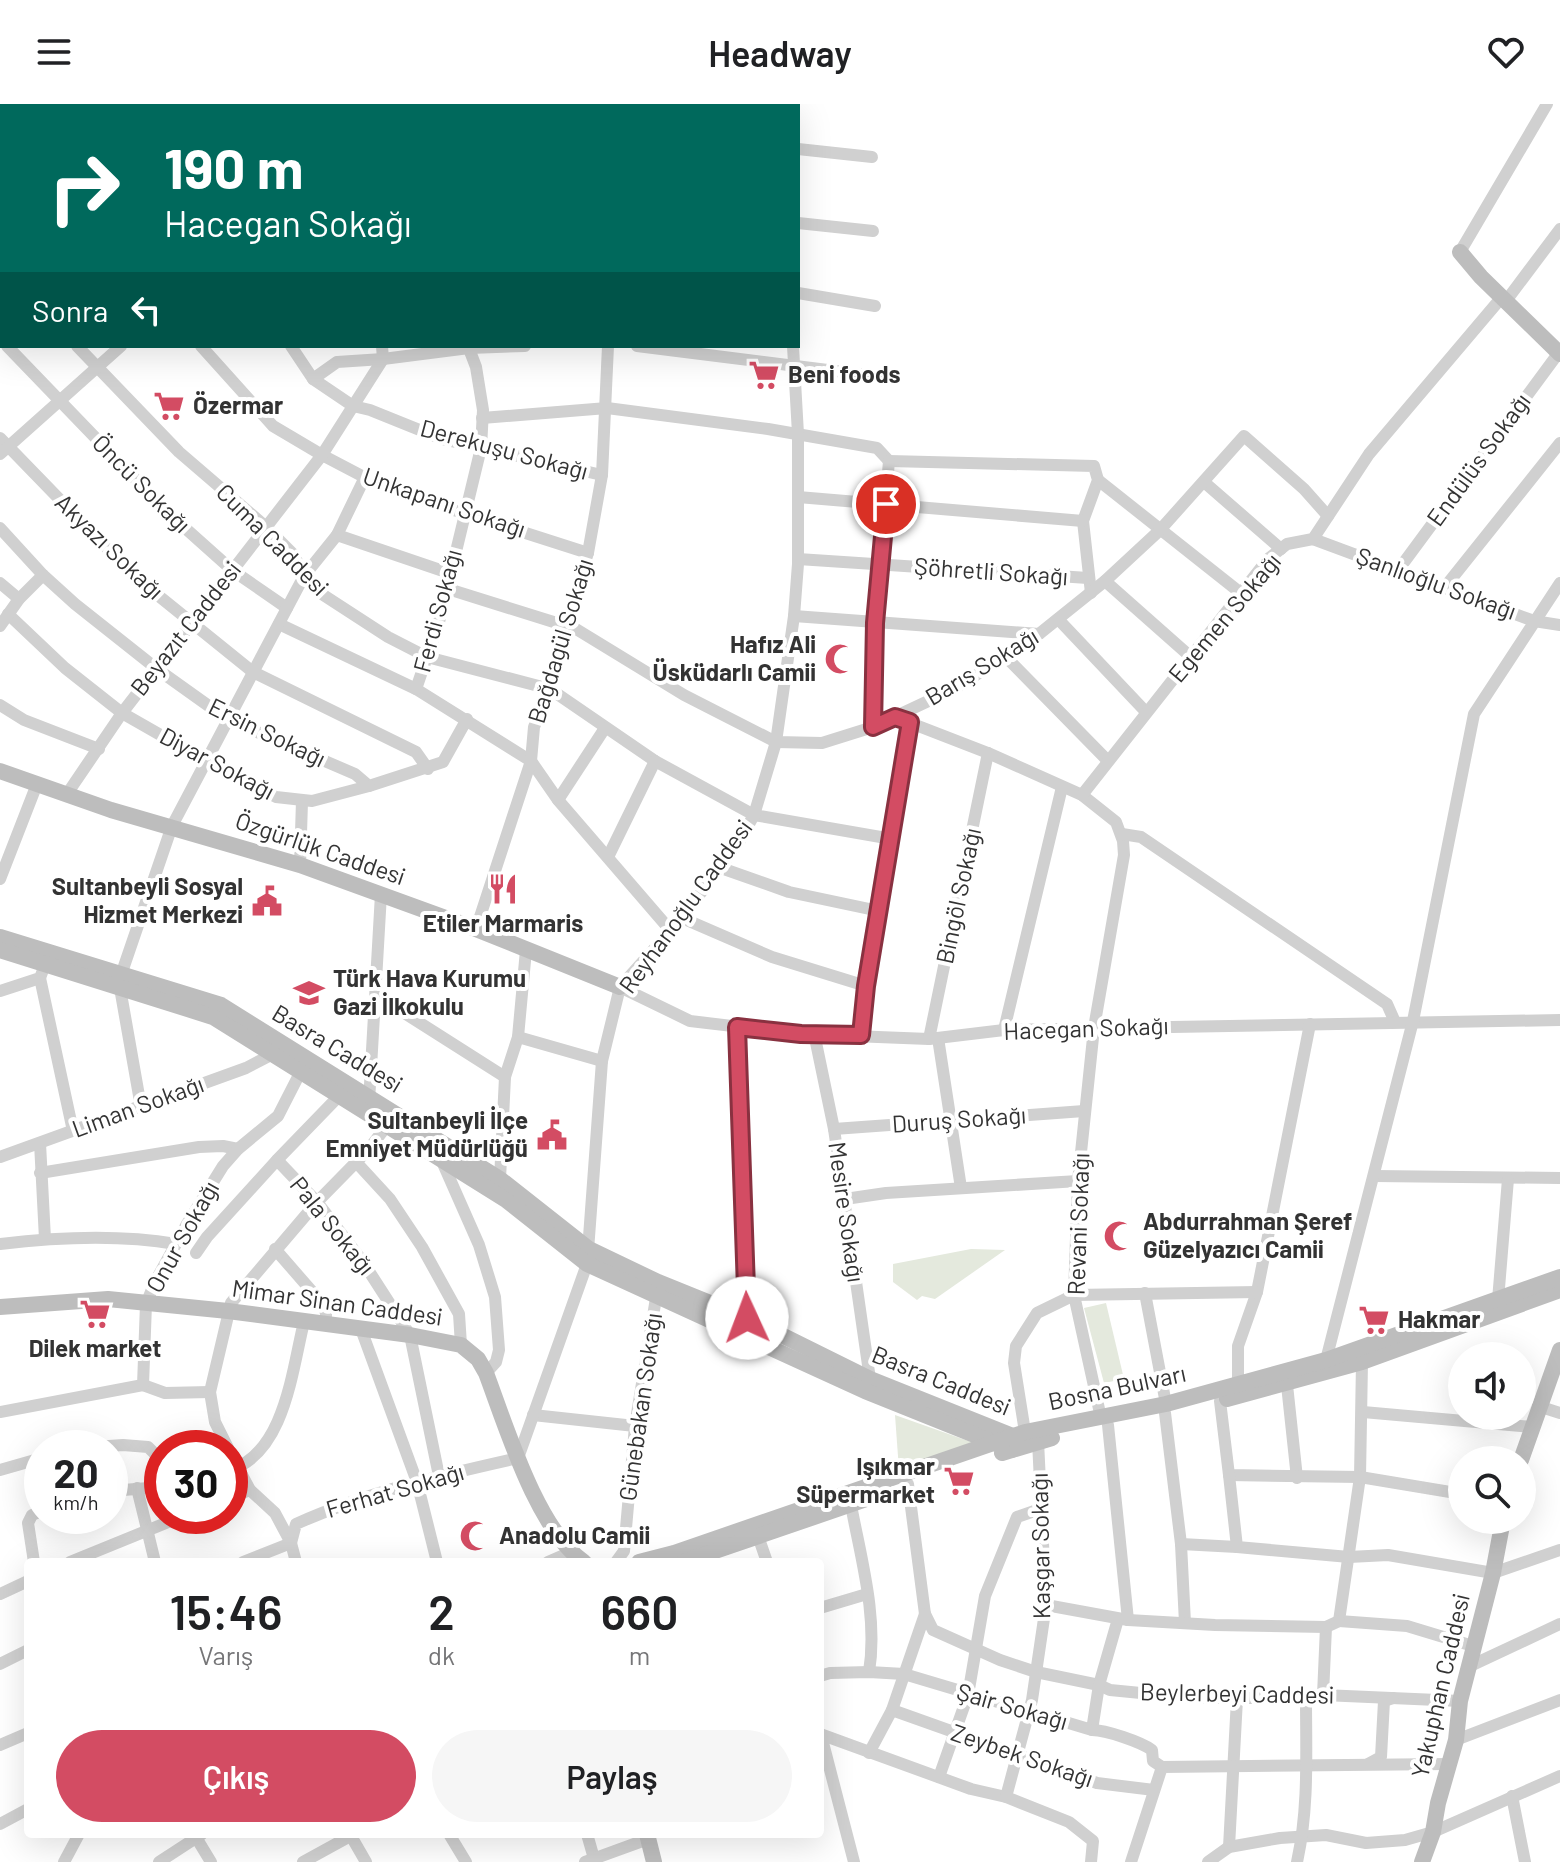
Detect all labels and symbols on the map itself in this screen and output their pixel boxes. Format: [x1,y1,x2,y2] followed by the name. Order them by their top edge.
[747,358,781,392] supermarket icon: Beni foods
[788,359,901,388] place label: Beni foods
[1420,387,1536,531] street label: Endülüs Sokağı
[152,389,186,423] supermarket icon: Özermar
[193,390,283,419] place label: Özermar
[417,412,591,485] street label: Derekuşu Sokağı
[87,428,197,538] street label: Öncü Sokağı
[359,460,530,543] street label: Unkapanı Sokağı
[852,470,920,538] pin
[211,477,335,601] street label: Cuma Caddesi
[50,487,170,605] street label: Akyazı Sokağı
[1353,540,1520,625] street label: Şanlıoğlu Sokağı
[406,546,467,675] street label: Ferdi Sokağı
[1161,547,1286,687] street label: Egemen Sokağı
[913,551,1069,590] street label: Şöhretli Sokağı
[124,555,246,701] street label: Beyazıt Caddesi
[521,555,598,726] street label: Bağdagül Sokağı
[920,621,1043,711] street label: Barış Sokağı
[653,629,816,686] place label: Hafız Ali Üsküdarlı Camii
[823,642,857,676] mosque icon: Hafız Ali Üsküdarlı Camii
[204,691,331,772] street label: Ersin Sokağı
[155,720,280,805] street label: Diyar Sokağı
[232,805,409,890] street label: Özgürlük Caddesi
[612,814,757,999] street label: Reyhanoğlu Caddesi
[929,825,986,966] street label: Bingöl Sokağı
[52,871,243,928] place label: Sultanbeyli Sosyal Hizmet Merkezi
[486,872,520,906] restaurant icon: Etiler Marmaris
[250,884,284,918] public building icon: Sultanbeyli Sosyal Hizmet Merkezi
[423,908,583,937] place label: Etiler Marmaris
[333,963,526,1020] place label: Türk Hava Kurumu Gazi İlkokulu
[292,976,326,1010] school or university icon: Türk Hava Kurumu Gazi İlkokulu
[267,998,408,1098] street label: Basra Caddesi
[1003,1010,1169,1045] street label: Hacegan Sokağı
[68,1068,207,1143] street label: Liman Sokağı
[891,1099,1027,1138] street label: Duruş Sokağı
[325,1105,528,1162] place label: Sultanbeyli İlçe Emniyet Müdürlüğü
[535,1118,569,1152] public building icon: Sultanbeyli İlçe Emniyet Müdürlüğü
[823,1140,872,1284] street label: Mesire Sokağı
[1061,1152,1094,1296] street label: Revani Sokağı
[285,1170,382,1280] street label: Pala Sokağı
[139,1175,224,1297] street label: Onur Sokağı
[1143,1206,1352,1263] place label: Abdurrahman Şeref Güzelyazıcı Camii
[1102,1219,1136,1253] mosque icon: Abdurrahman Şeref Güzelyazıcı Camii
[230,1272,444,1331] street label: Mimar Sinan Caddesi
[705,1276,789,1360] position arrow
[78,1297,112,1331] supermarket icon: Dilek market
[1357,1303,1391,1337] supermarket icon: Hakmar
[1398,1304,1480,1333] place label: Hakmar
[612,1311,667,1503] street label: Günebakan Sokağı
[29,1333,161,1362] place label: Dilek market
[868,1339,1015,1421] street label: Basra Caddesi
[1045,1358,1188,1415] street label: Bosna Bulvarı
[144,1430,248,1534] speed limit sign: 30
[796,1451,935,1508] place label: Işıkmar Süpermarket
[322,1456,467,1523] street label: Ferhat Sokağı
[942,1464,976,1498] supermarket icon: Işıkmar Süpermarket
[1024,1473,1055,1619] street label: Kaşgar Sokağı
[458,1519,492,1553] mosque icon: Anadolu Camii
[499,1520,650,1549] place label: Anadolu Camii
[1404,1591,1475,1780] street label: Yakuphan Caddesi
[954,1676,1071,1735] street label: Şair Sokağı
[1140,1676,1334,1709] street label: Beylerbeyi Caddesi
[948,1717,1097,1792] street label: Zeybek Sokağı

